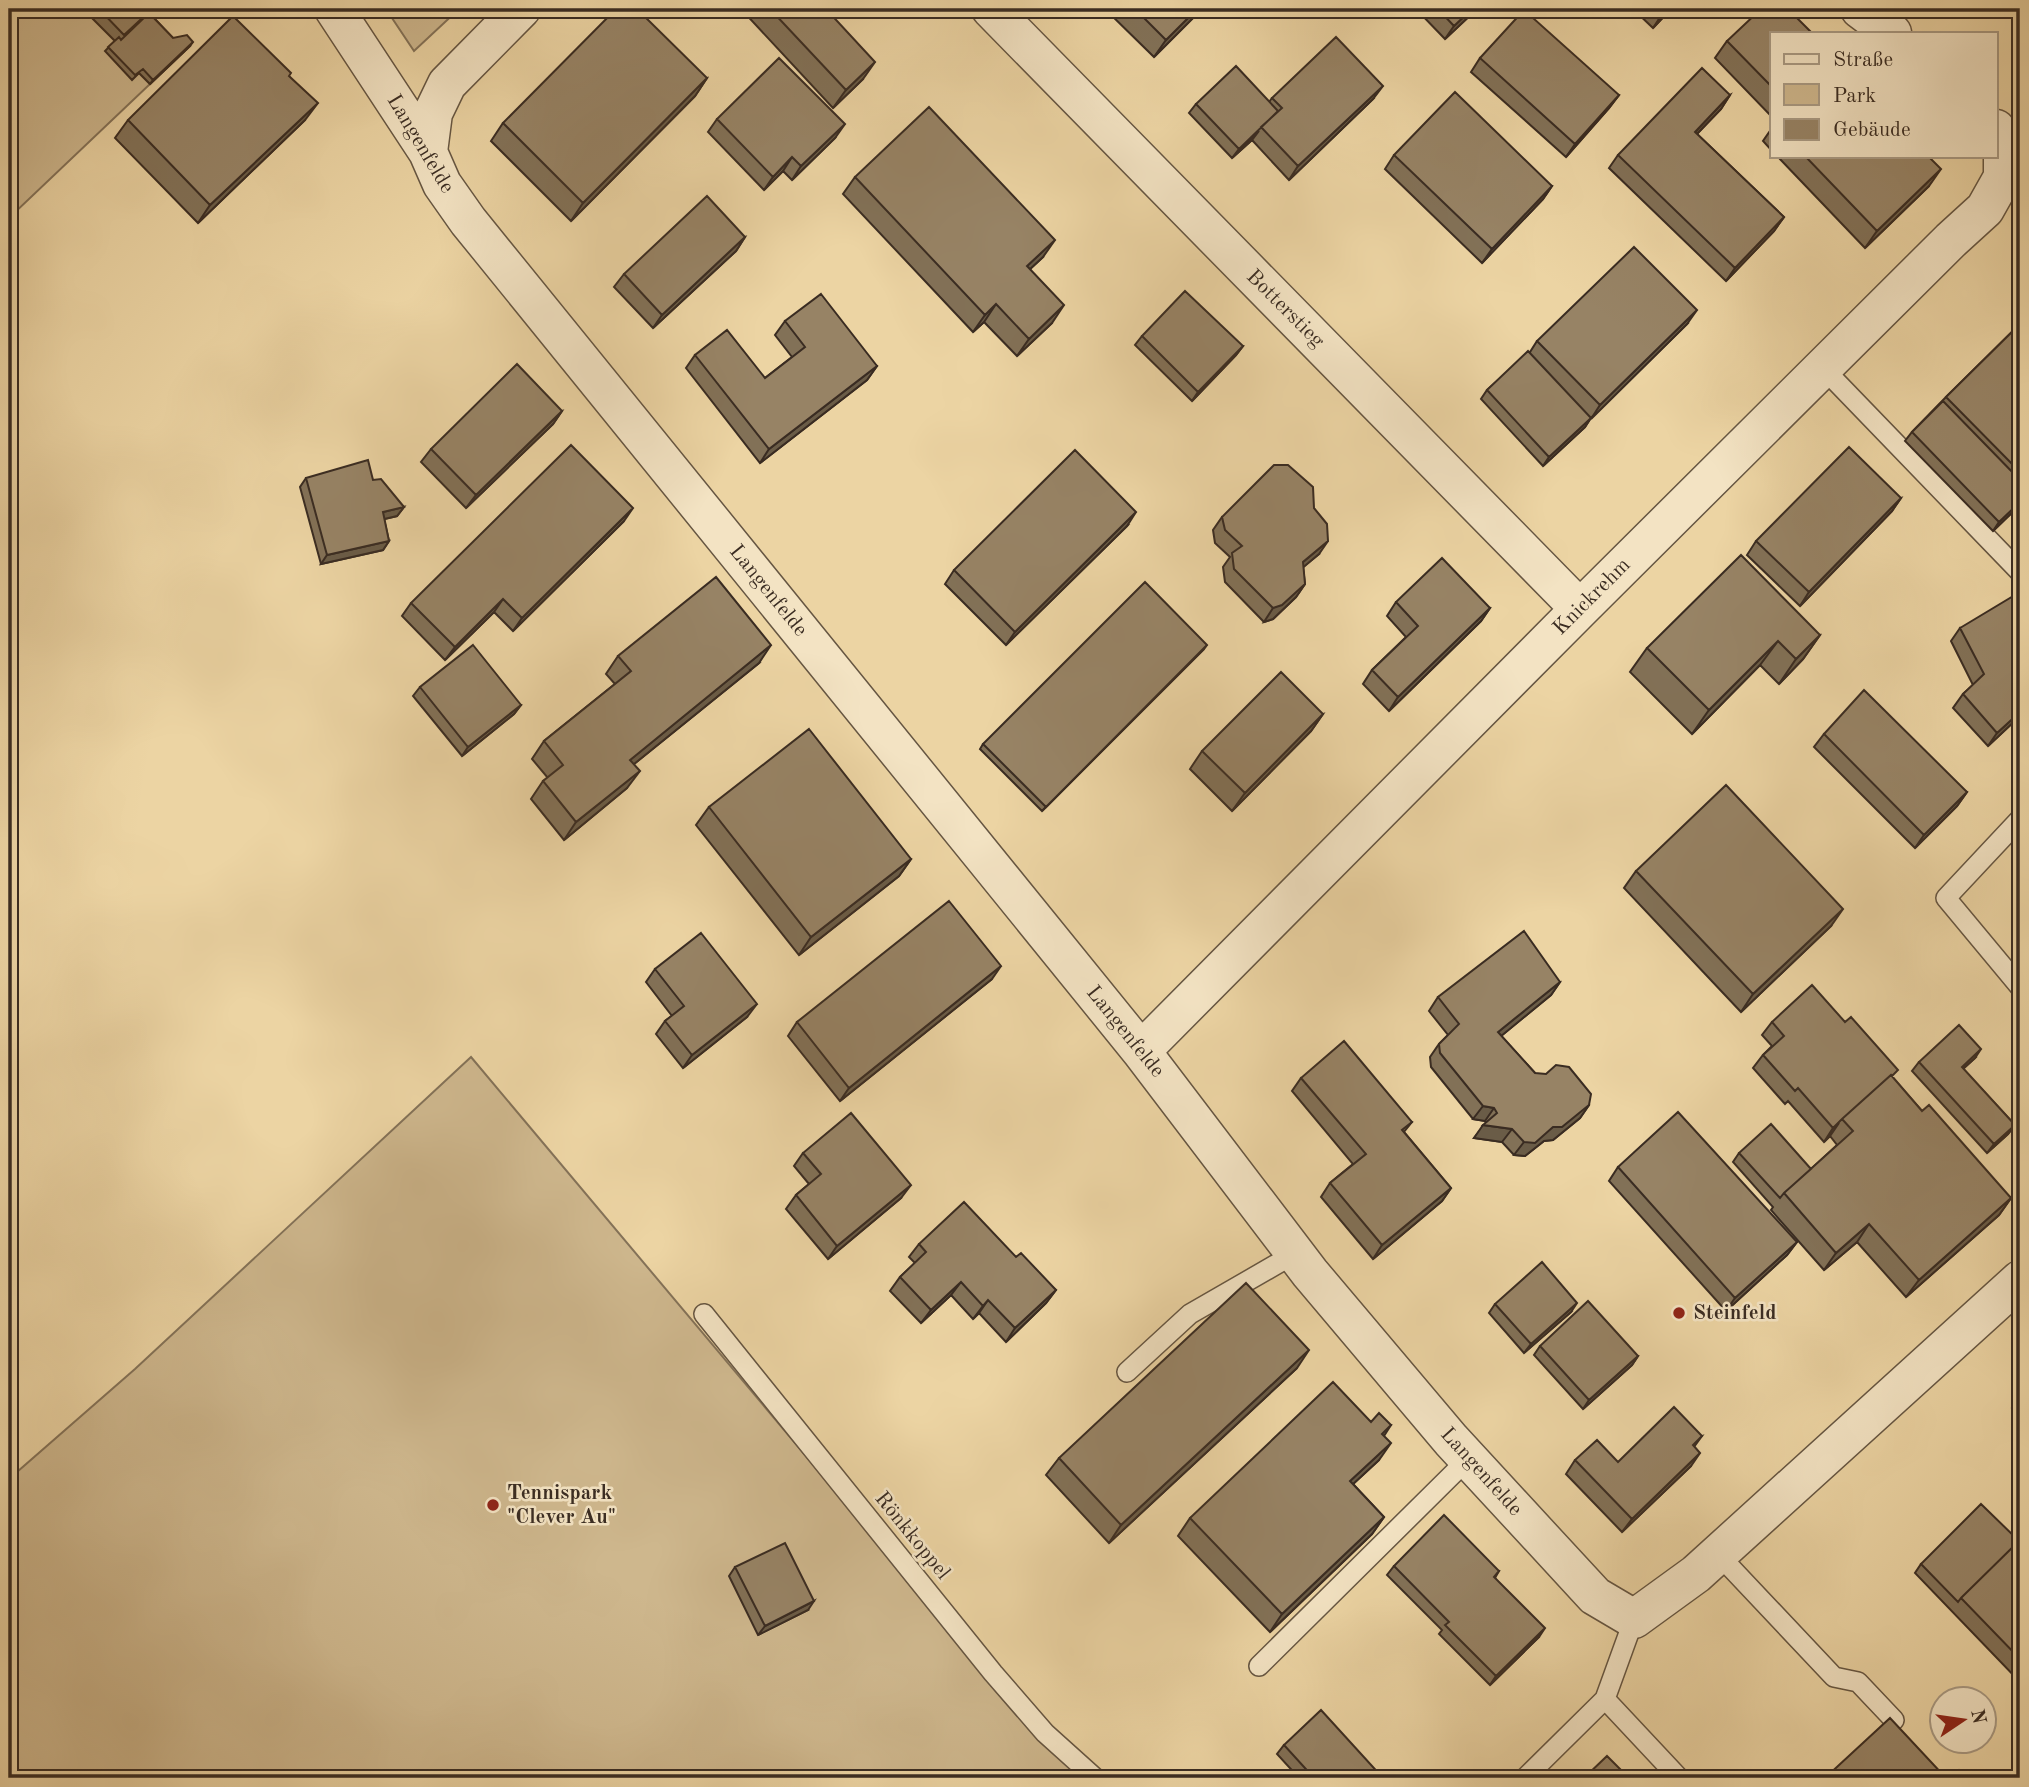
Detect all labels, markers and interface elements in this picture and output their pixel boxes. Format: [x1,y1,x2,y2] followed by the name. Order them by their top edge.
[1770,32,1997,158] legend
[1833,50,1893,71] text: Straße
[1833,86,1876,107] text: Park
[382,91,458,197] street label: Langenfelde
[1833,120,1911,141] text: Gebäude
[1242,266,1329,353] street label: Botterstieg
[725,541,811,641] street label: Langenfelde
[1549,554,1635,640] street label: Knickrehm
[1082,982,1168,1082] street label: Langenfelde
[1693,1303,1777,1324] place label: Steinfeld
[1671,1305,1687,1321] marker: Steinfeld
[1436,1424,1526,1520] street label: Langenfelde
[507,1483,616,1528] place label: Tennispark "Clever Au"
[870,1488,954,1584] street label: Rönkkoppel
[485,1497,501,1513] marker: Tennispark "Clever Au"
[1927,1686,1997,1756] north arrow
[1966,1708,1988,1726] text: N

